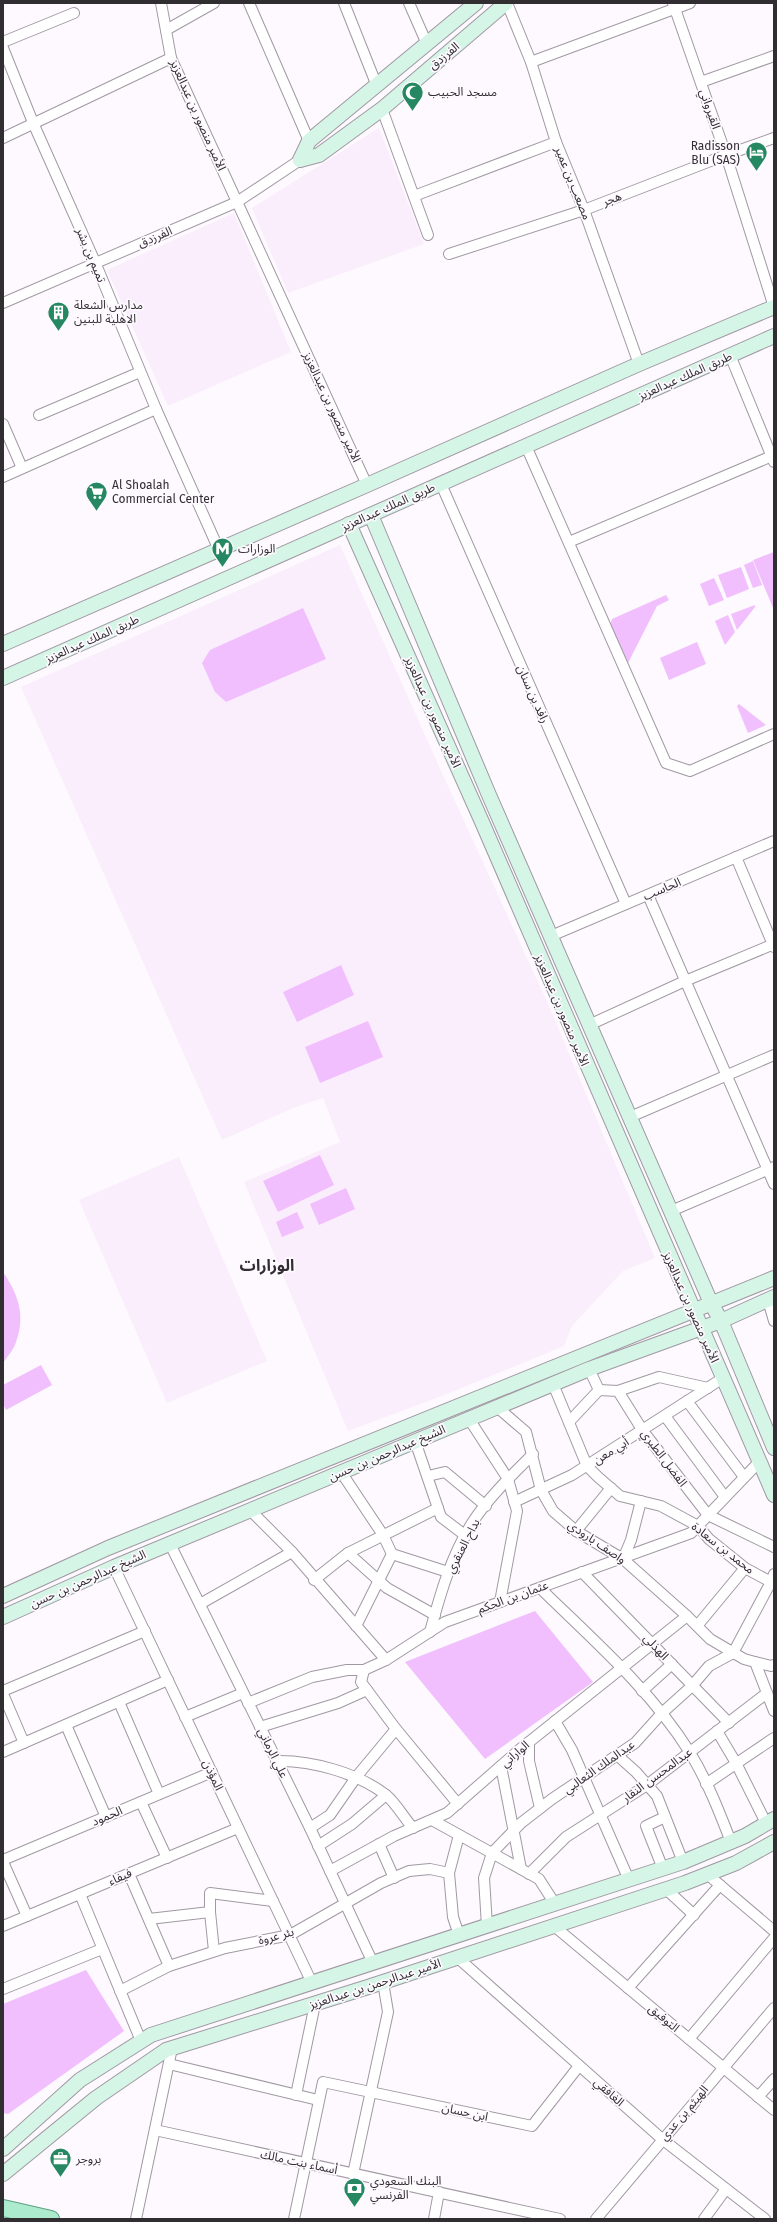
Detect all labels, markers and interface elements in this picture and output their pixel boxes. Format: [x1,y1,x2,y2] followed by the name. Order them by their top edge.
[426,39,462,73] street label: الفرزدق
[167,56,229,173] street label: الأمير منصور بن عبدالعزيز
[399,79,425,112] mosque icon: مسجد الحبيب
[428,85,497,99] place label: مسجد الحبيب
[694,87,723,132] street label: القيرواني
[691,139,740,167] place label: Radisson Blu (SAS)
[743,140,769,173] hotel icon: Radisson Blu (SAS)
[551,143,594,222] street label: مصعب بن عمير
[600,189,624,209] street label: هجر
[136,224,174,250] street label: الفرزدق
[71,225,109,286] street label: تميم بن بشر
[74,298,143,326] place label: مدارس الشعلة الاهلية للبنين
[45,299,71,332] building icon: مدارس الشعلة الاهلية للبنين
[300,349,364,465] street label: الأمير منصور بن عبدالعزيز
[635,349,734,404] street label: طريق الملك عبدالعزيز
[112,478,215,506] place label: Al Shoalah Commercial Center
[83,479,109,512] supermarket icon: Al Shoalah Commercial Center
[338,480,437,535] street label: طريق الملك عبدالعزيز
[210,536,236,569] metro station icon: الوزارات
[238,542,276,556] place label: الوزارات
[42,612,141,667] street label: طريق الملك عبدالعزيز
[402,653,464,770] street label: الأمير منصور بن عبدالعزيز
[514,663,552,725] street label: رافد بن سنان
[641,875,683,903] street label: الحاسب
[532,951,592,1068] street label: الأمير منصور بن عبدالعزيز
[660,1248,722,1365] street label: الأمير منصور بن عبدالعزيز
[240,1256,294,1275] district label: الوزارات
[326,1422,448,1486] street label: الشيخ عبدالرحمن بن حسن
[636,1427,690,1491] street label: الفضل الطبري
[590,1434,633,1470] street label: أبي معن
[443,1516,485,1577] street label: بداح العنقري
[564,1518,629,1569] street label: واصف بارودي
[689,1519,757,1577] street label: محمد بن سعادة
[28,1547,149,1613] street label: الشيخ عبدالرحمن بن حسن
[476,1578,551,1618] street label: عثمان بن الحكم
[638,1631,672,1665] street label: الهذلي
[252,1726,291,1781] street label: علي الرماني
[561,1737,639,1799] street label: عبدالملك الثعالبي
[498,1738,534,1772] street label: الواراني
[618,1745,695,1806] street label: عبدالمحسن النقار
[200,1757,226,1793] street label: المؤذن
[90,1803,125,1829] street label: الحمود
[106,1866,134,1888] street label: فيفاء
[257,1925,295,1947] street label: بئر عروة
[306,1956,443,2012] street label: الأمير عبدالرحمن بن عبدالعزيز
[645,2001,682,2036] street label: التوفيق
[589,2075,627,2111] street label: الغافقي
[657,2082,713,2145] street label: الهيثم بن عدي
[441,2100,490,2124] street label: ابن حسان
[47,2146,73,2179] office icon: بروجر
[259,2147,339,2177] street label: أسماء بنت مالك
[75,2152,101,2166] place label: بروجر
[370,2174,442,2205] place label: البنك السعودي الفرنسي
[342,2175,368,2208] bank icon: البنك السعودي الفرنسي

